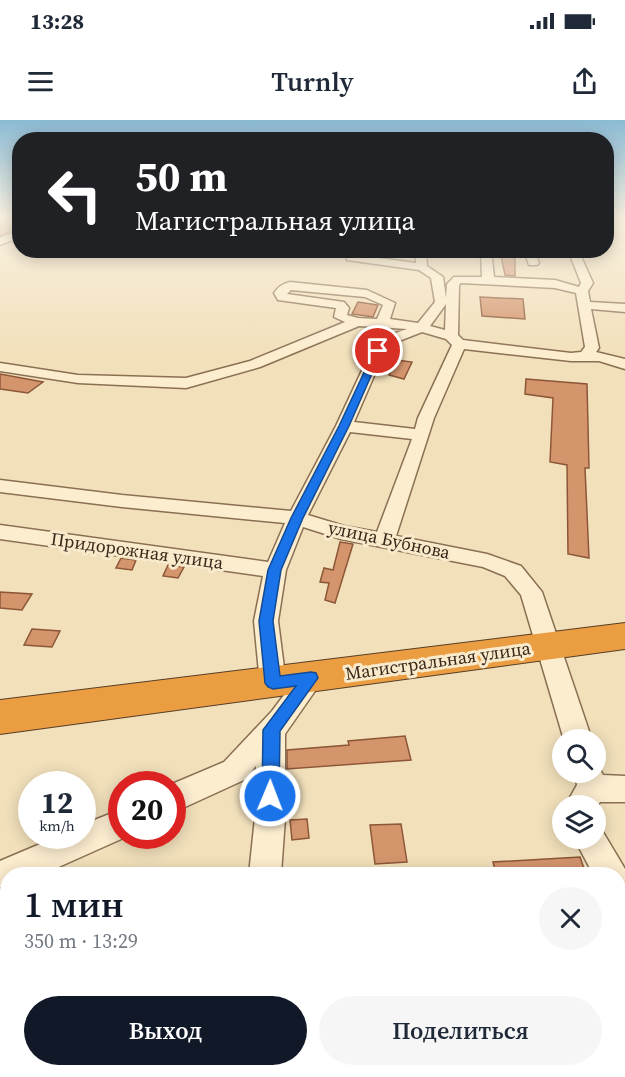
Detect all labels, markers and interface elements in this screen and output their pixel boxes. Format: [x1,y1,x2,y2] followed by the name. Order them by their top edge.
[30,6,84,36] text: 13:28
[271,63,354,100] text: Turnly
[24,65,57,98] icon: menu
[568,65,601,98] icon: share
[135,147,228,205] text: 50 m
[36,156,114,234] icon: left
[135,202,415,239] text: Магистральная улица
[352,325,403,376] pin
[361,334,394,367] icon: arrive
[326,514,453,565] street label: улица Бубнова
[49,526,226,575] street label: Придорожная улица
[344,635,533,686] street label: Магистральная улица
[552,729,606,849] map controls
[552,729,606,783] button: search
[238,764,302,828] position arrow
[108,771,186,849] speed limit sign: 20
[41,782,73,823] text: 12
[552,795,606,849] button: layers
[39,815,75,836] text: km/h
[24,880,124,929] text: 1 мин
[539,887,602,950] button: close
[24,927,138,955] text: 350 m · 13:29
[24,996,307,1065] button: Выход
[319,996,602,1065] button: Поделиться

